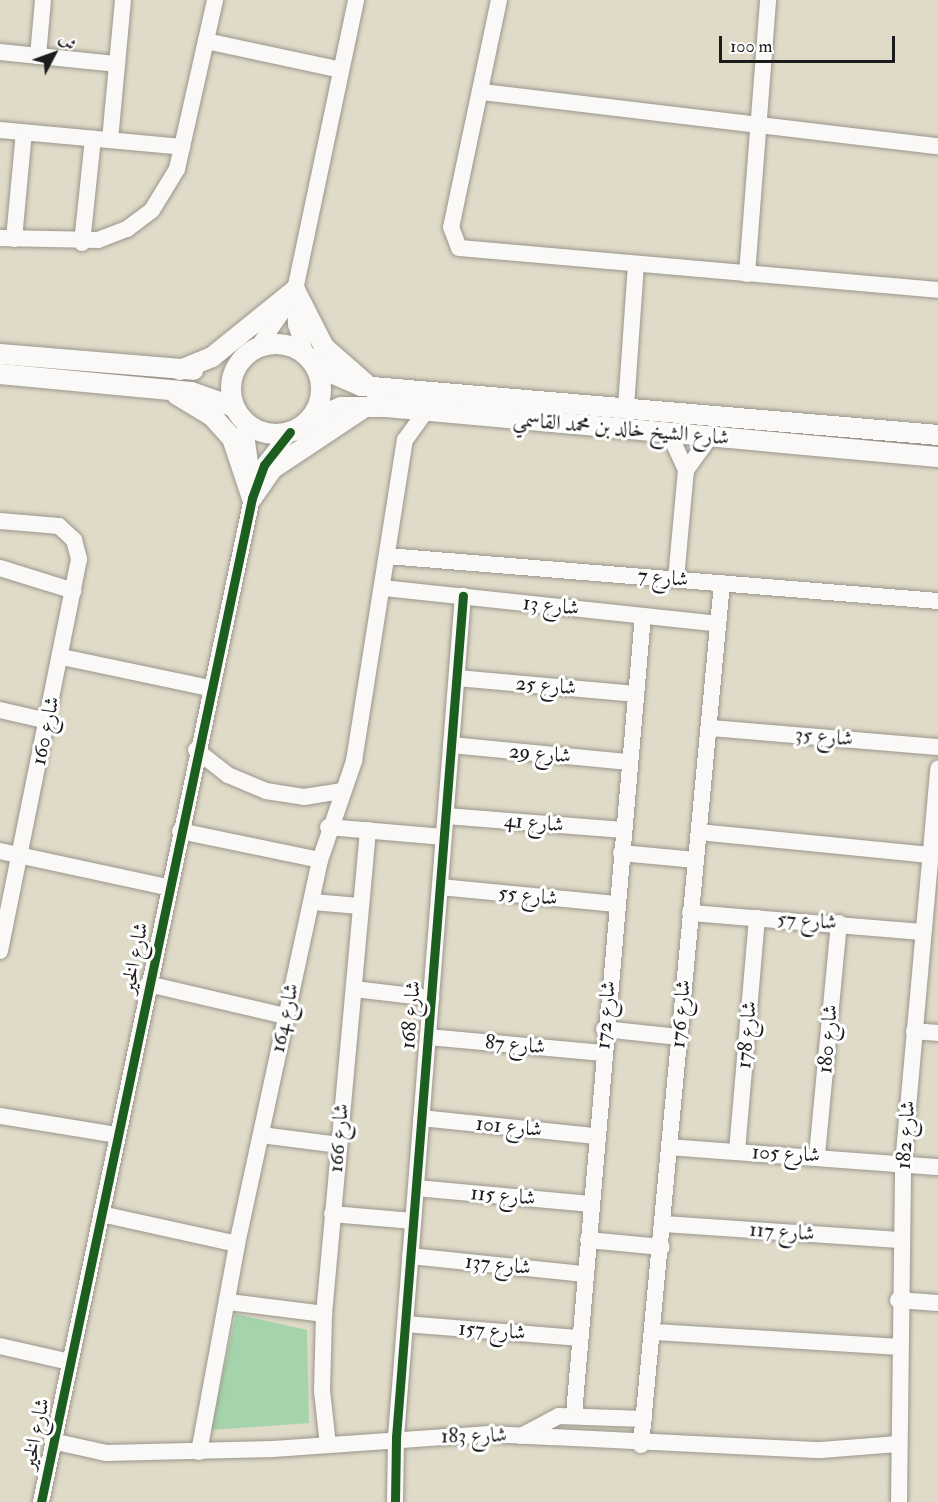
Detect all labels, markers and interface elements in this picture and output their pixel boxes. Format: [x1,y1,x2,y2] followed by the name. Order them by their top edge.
[24,24,84,84] north arrow
[722,24,898,62] scale bar
[55,30,80,55] text: ش
[730,35,773,58] text: 100 m
[512,407,730,451] street label: شارع الشيخ خالد بن محمد القاسمي
[637,563,689,593] street label: شارع 7
[522,591,580,621] street label: شارع 13
[515,671,577,701] street label: شارع 25
[26,694,66,768] street label: شارع 160
[794,722,854,752] street label: شارع 35
[508,739,572,769] street label: شارع 29
[503,808,565,838] street label: شارع 41
[497,880,559,912] street label: شارع 55
[776,906,838,936] street label: شارع 57
[116,920,154,996] street label: شارع الخير
[665,979,697,1049] street label: شارع 176
[395,980,427,1050] street label: شارع 168
[590,980,622,1050] street label: شارع 172
[265,981,305,1055] street label: شارع 164
[731,1000,763,1070] street label: شارع 178
[812,1004,844,1074] street label: شارع 180
[484,1030,546,1060] street label: شارع 87
[891,1100,921,1170] street label: شارع 182
[323,1102,355,1174] street label: شارع 166
[475,1111,543,1143] street label: شارع 101
[751,1140,821,1168] street label: شارع 105
[470,1181,536,1211] street label: شارع 115
[748,1217,816,1247] street label: شارع 117
[464,1249,532,1281] street label: شارع 137
[458,1316,526,1346] street label: شارع 157
[16,1396,56,1472] street label: شارع الخير
[441,1423,507,1449] street label: شارع 183

